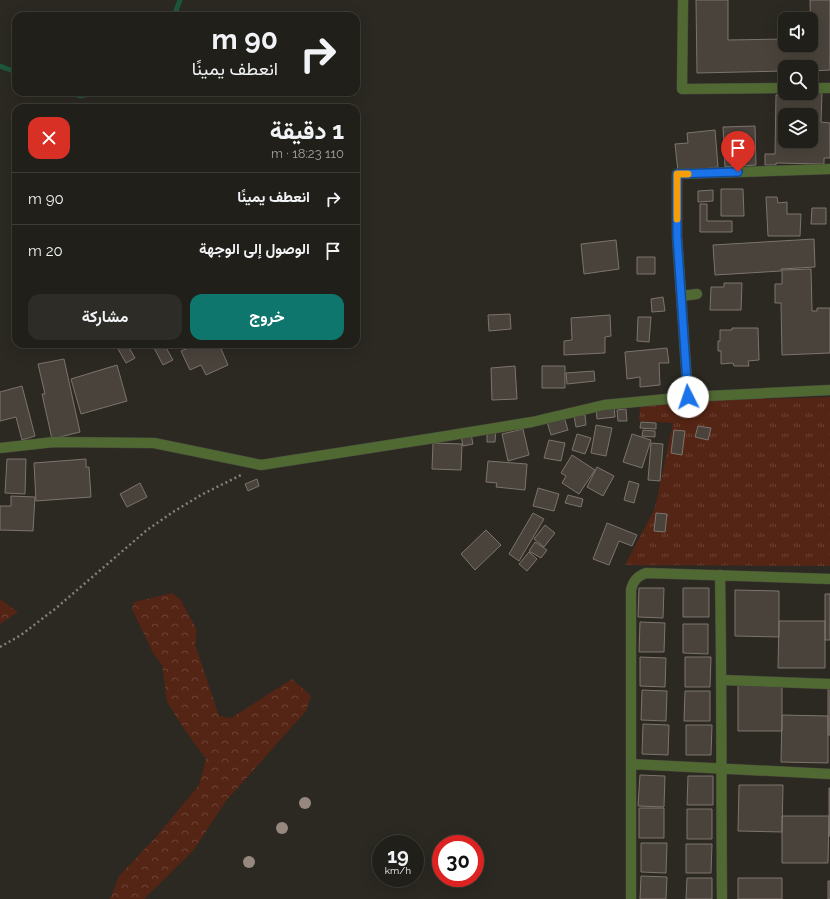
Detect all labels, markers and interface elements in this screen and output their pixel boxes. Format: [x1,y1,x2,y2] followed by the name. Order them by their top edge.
[778,12,818,148] map controls
[778,12,818,52] button: sound
[212,23,278,56] text: 90 m
[292,28,344,80] icon: right
[192,58,278,79] text: انعطف يمينًا
[778,60,818,100] button: search
[778,108,818,148] button: layers
[270,116,344,145] text: 1 دقيقة
[28,117,70,159] button: close
[721,131,755,172] pin
[727,137,749,159] icon: arrive
[271,146,344,161] text: 110 m · 18:23
[237,188,310,206] text: انعطف يمينًا
[322,188,344,210] icon: right
[28,190,64,208] text: 90 m
[199,240,310,258] text: الوصول إلى الوجهة
[322,240,344,262] icon: arrive
[28,242,63,260] text: 20 m
[28,294,182,340] button: مشاركة
[190,294,344,340] button: خروج
[667,376,709,418] position arrow
[432,835,484,887] speed limit sign: 30
[387,844,409,868] text: 19
[385,865,411,876] text: km/h

